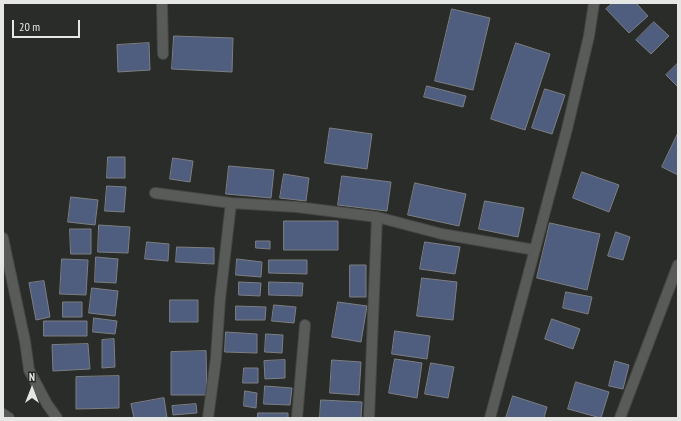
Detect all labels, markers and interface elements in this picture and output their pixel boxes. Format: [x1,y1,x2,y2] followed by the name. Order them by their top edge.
[14,12,82,38] scale bar
[19,19,40,34] text: 20 m
[12,369,52,409] north arrow
[29,370,35,384] text: N

